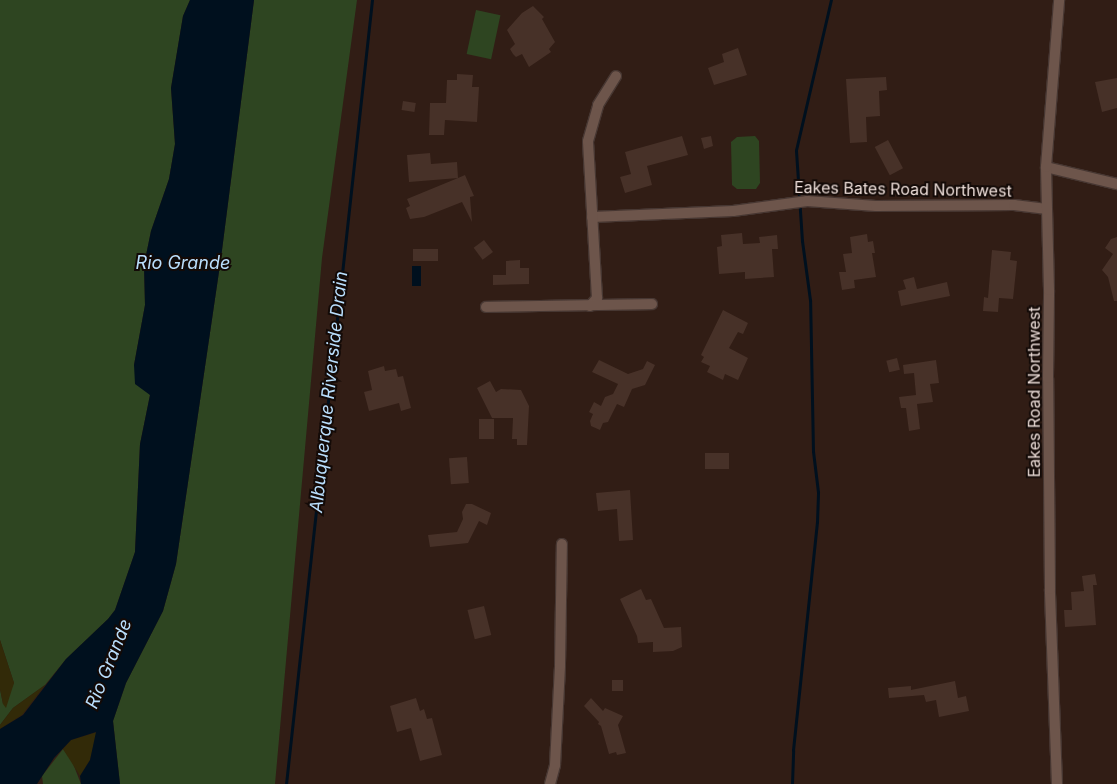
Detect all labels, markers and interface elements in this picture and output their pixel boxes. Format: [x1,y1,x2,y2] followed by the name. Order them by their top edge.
[794,178,1012,200] street label: Eakes Bates Road Northwest
[136,252,230,274] water label: Rio Grande
[306,270,352,514] water label: Albuquerque Riverside Drain
[1024,307,1044,477] street label: Eakes Road Northwest
[81,616,137,712] water label: Rio Grande

